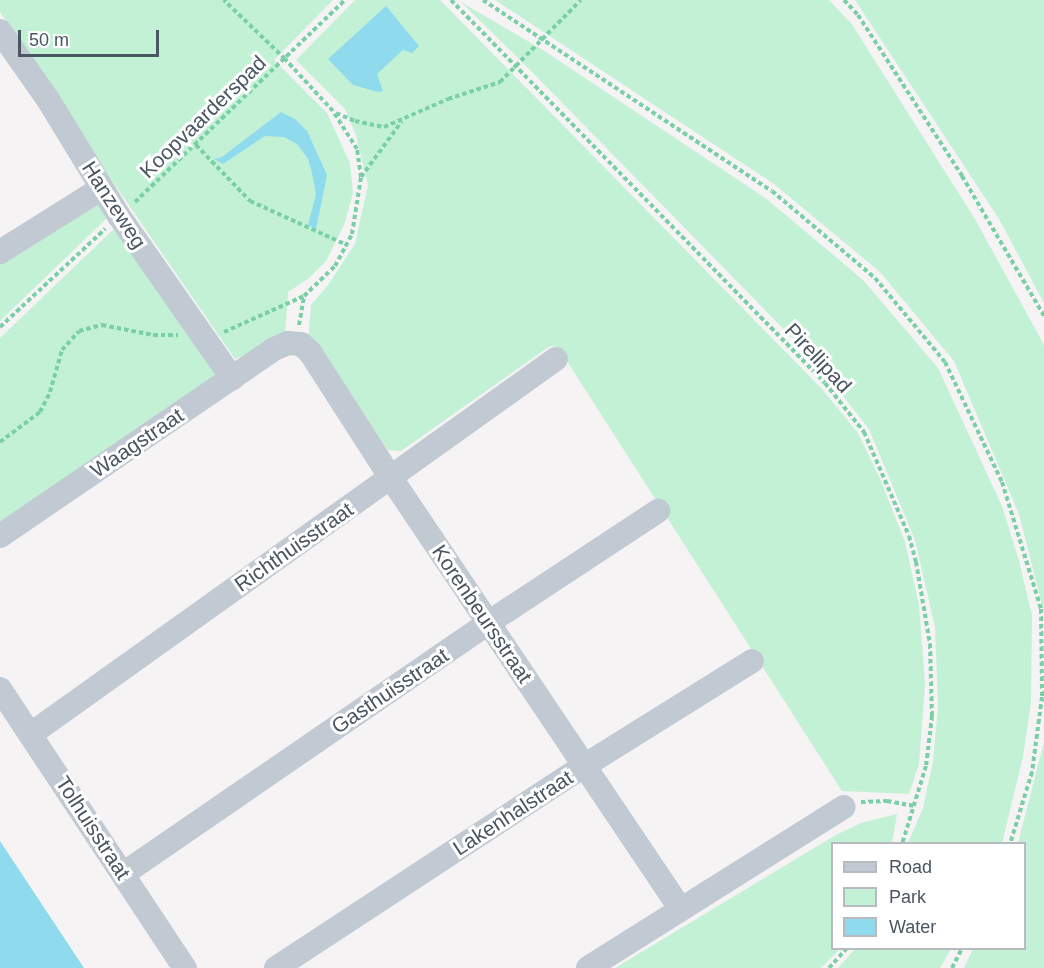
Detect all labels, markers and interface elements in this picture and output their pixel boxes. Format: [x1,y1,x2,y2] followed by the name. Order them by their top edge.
[21,18,162,56] scale bar
[29,30,69,50] text: 50 m
[135,50,271,184] street label: Koopvaarderspad
[76,157,152,253] street label: Hanzeweg
[779,318,857,398] street label: Pirellipad
[86,403,188,483] street label: Waagstraat
[230,497,358,597] street label: Richthuisstraat
[427,540,537,688] street label: Korenbeursstraat
[327,643,453,739] street label: Gasthuisstraat
[448,765,578,861] street label: Lakenhalstraat
[50,772,136,884] street label: Tolhuisstraat
[831,842,1026,950] legend
[889,857,932,877] text: Road
[889,887,926,907] text: Park
[889,917,936,937] text: Water

